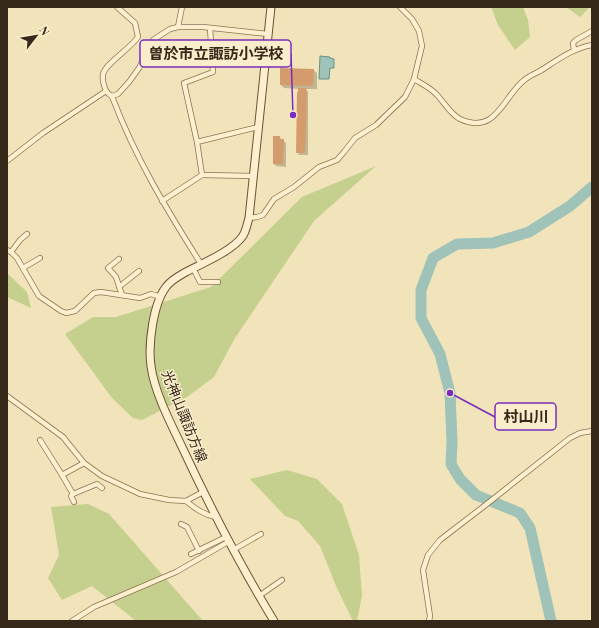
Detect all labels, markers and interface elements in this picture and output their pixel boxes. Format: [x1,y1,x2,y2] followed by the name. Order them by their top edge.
[16,16,56,56] north arrow
[37,23,54,38] text: N
[140,40,291,67] callout: 曽於市立諏訪小学校
[148,43,284,63] text: 曽於市立諏訪小学校
[158,367,212,465] street label: 光神山諏訪方線
[495,403,556,430] callout: 村山川
[503,406,549,426] text: 村山川

